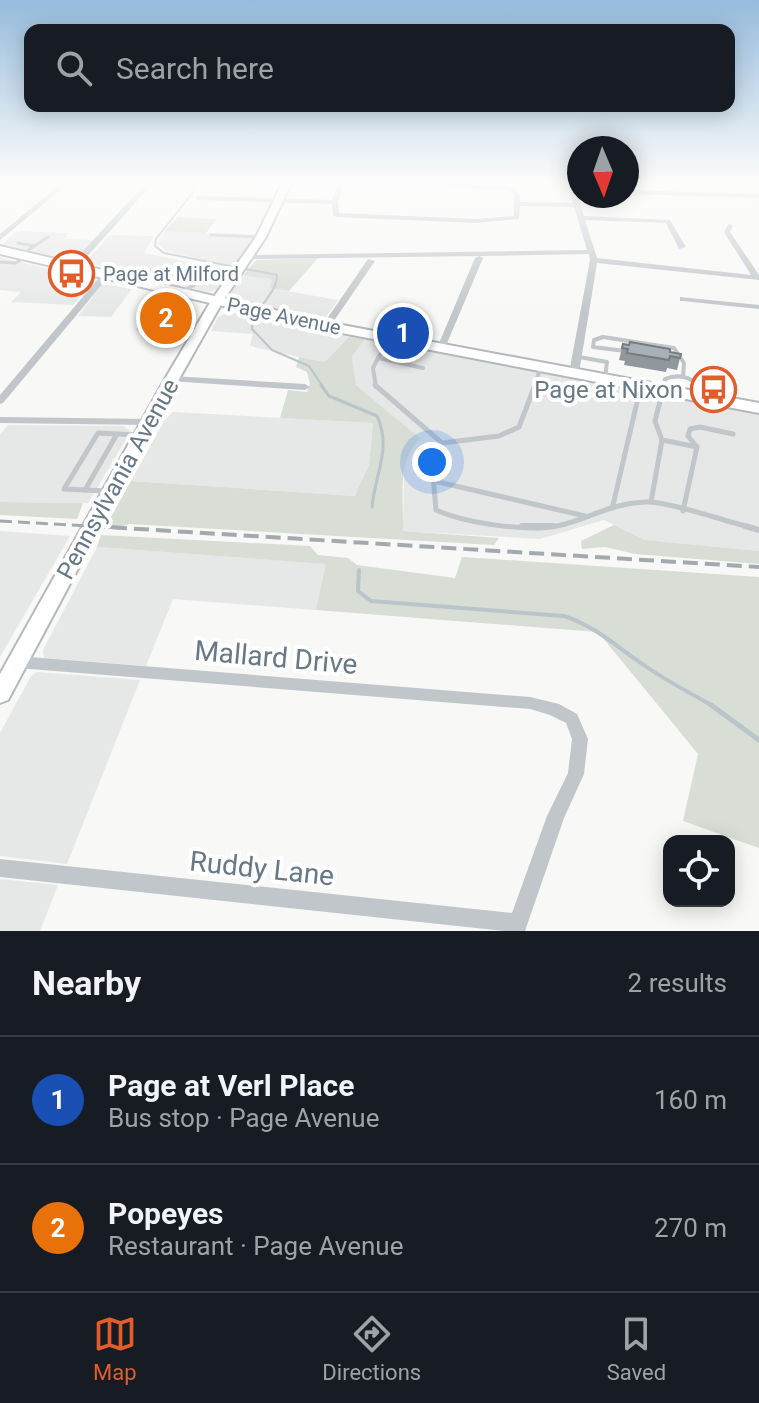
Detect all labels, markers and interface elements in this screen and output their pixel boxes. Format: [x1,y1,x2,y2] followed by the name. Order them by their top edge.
[24,24,735,112] search box
[52,46,96,90] icon: search
[116,51,274,86] text: Search here
[567,136,639,208] north arrow
[48,250,96,298] bus stop icon: Page at Milford
[103,262,239,286] place label: Page at Milford
[140,288,192,348] pin: 2
[225,292,343,340] street label: Page Avenue
[377,303,429,363] pin: 1
[690,366,738,414] bus stop icon: Page at Nixon
[51,374,185,584] street label: Pennsylvania Avenue
[534,376,683,404] place label: Page at Nixon
[412,442,452,482] your location
[193,634,359,681] street label: Mallard Drive
[663,835,735,907] map controls
[663,835,735,907] button: locate
[188,845,336,892] street label: Ruddy Lane
[32,963,141,1003] text: Nearby
[628,968,727,998] text: 2 results
[108,1068,354,1103] text: Page at Verl Place
[51,1085,65,1115] text: 1
[654,1085,727,1115] text: 160 m
[108,1103,379,1133] text: Bus stop · Page Avenue
[108,1196,224,1231] text: Popeyes
[51,1213,65,1243] text: 2
[654,1213,727,1243] text: 270 m
[108,1231,403,1261] text: Restaurant · Page Avenue
[93,1312,137,1385] tab: Map
[322,1312,421,1385] tab: Directions
[607,1312,666,1385] tab: Saved

